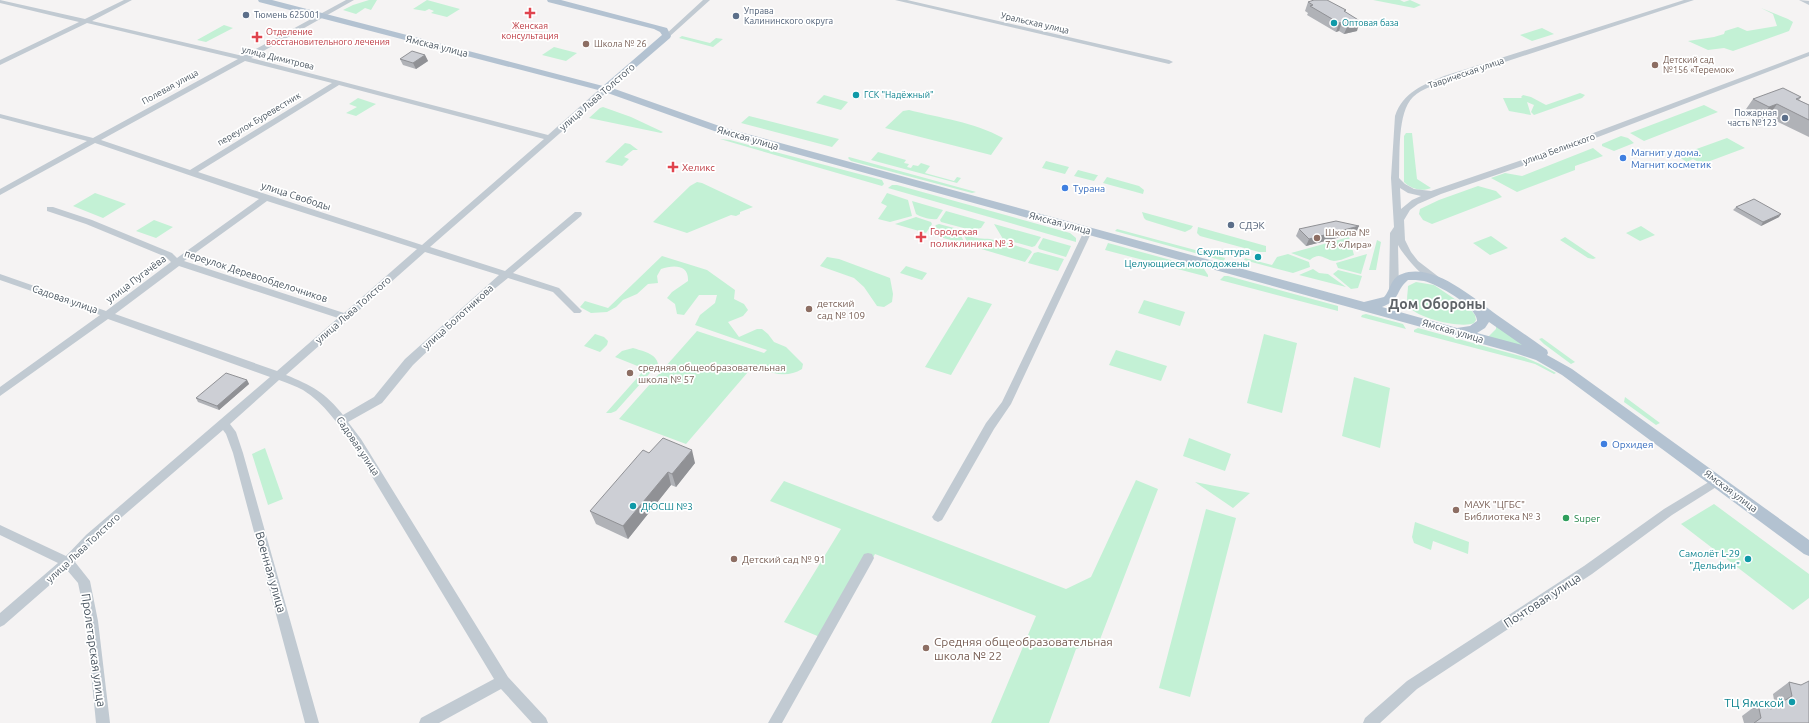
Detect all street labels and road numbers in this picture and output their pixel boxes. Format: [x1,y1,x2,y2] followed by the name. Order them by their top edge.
[1000,10,1070,36] street label: Уральская улица
[405,33,469,59] street label: Ямская улица
[241,44,315,72] street label: улица Димитрова
[1427,55,1505,91] street label: Таврическая улица
[557,61,637,133] street label: улица Льва Толстого
[140,67,200,107] street label: Полевая улица
[216,90,303,148] street label: переулок Буревестник
[716,124,780,152] street label: Ямская улица
[1522,131,1596,167] street label: улица Белинского
[260,180,332,212] street label: улица Свободы
[1028,209,1092,237] street label: Ямская улица
[183,248,329,304] street label: переулок Деревообделочников
[104,253,168,305] street label: улица Пугачёва
[313,274,393,346] street label: улица Льва Толстого
[420,282,496,352] street label: улица Болотникова
[31,283,99,315] street label: Садовая улица
[1421,317,1485,345] street label: Ямская улица
[334,414,382,478] street label: Садовая улица
[1702,468,1760,514] street label: Ямская улица
[44,511,122,585] street label: улица Льва Толстого
[253,530,289,614] street label: Военная улица
[1501,570,1583,630] street label: Почтовая улица
[80,592,108,708] street label: Пролетарская улица

